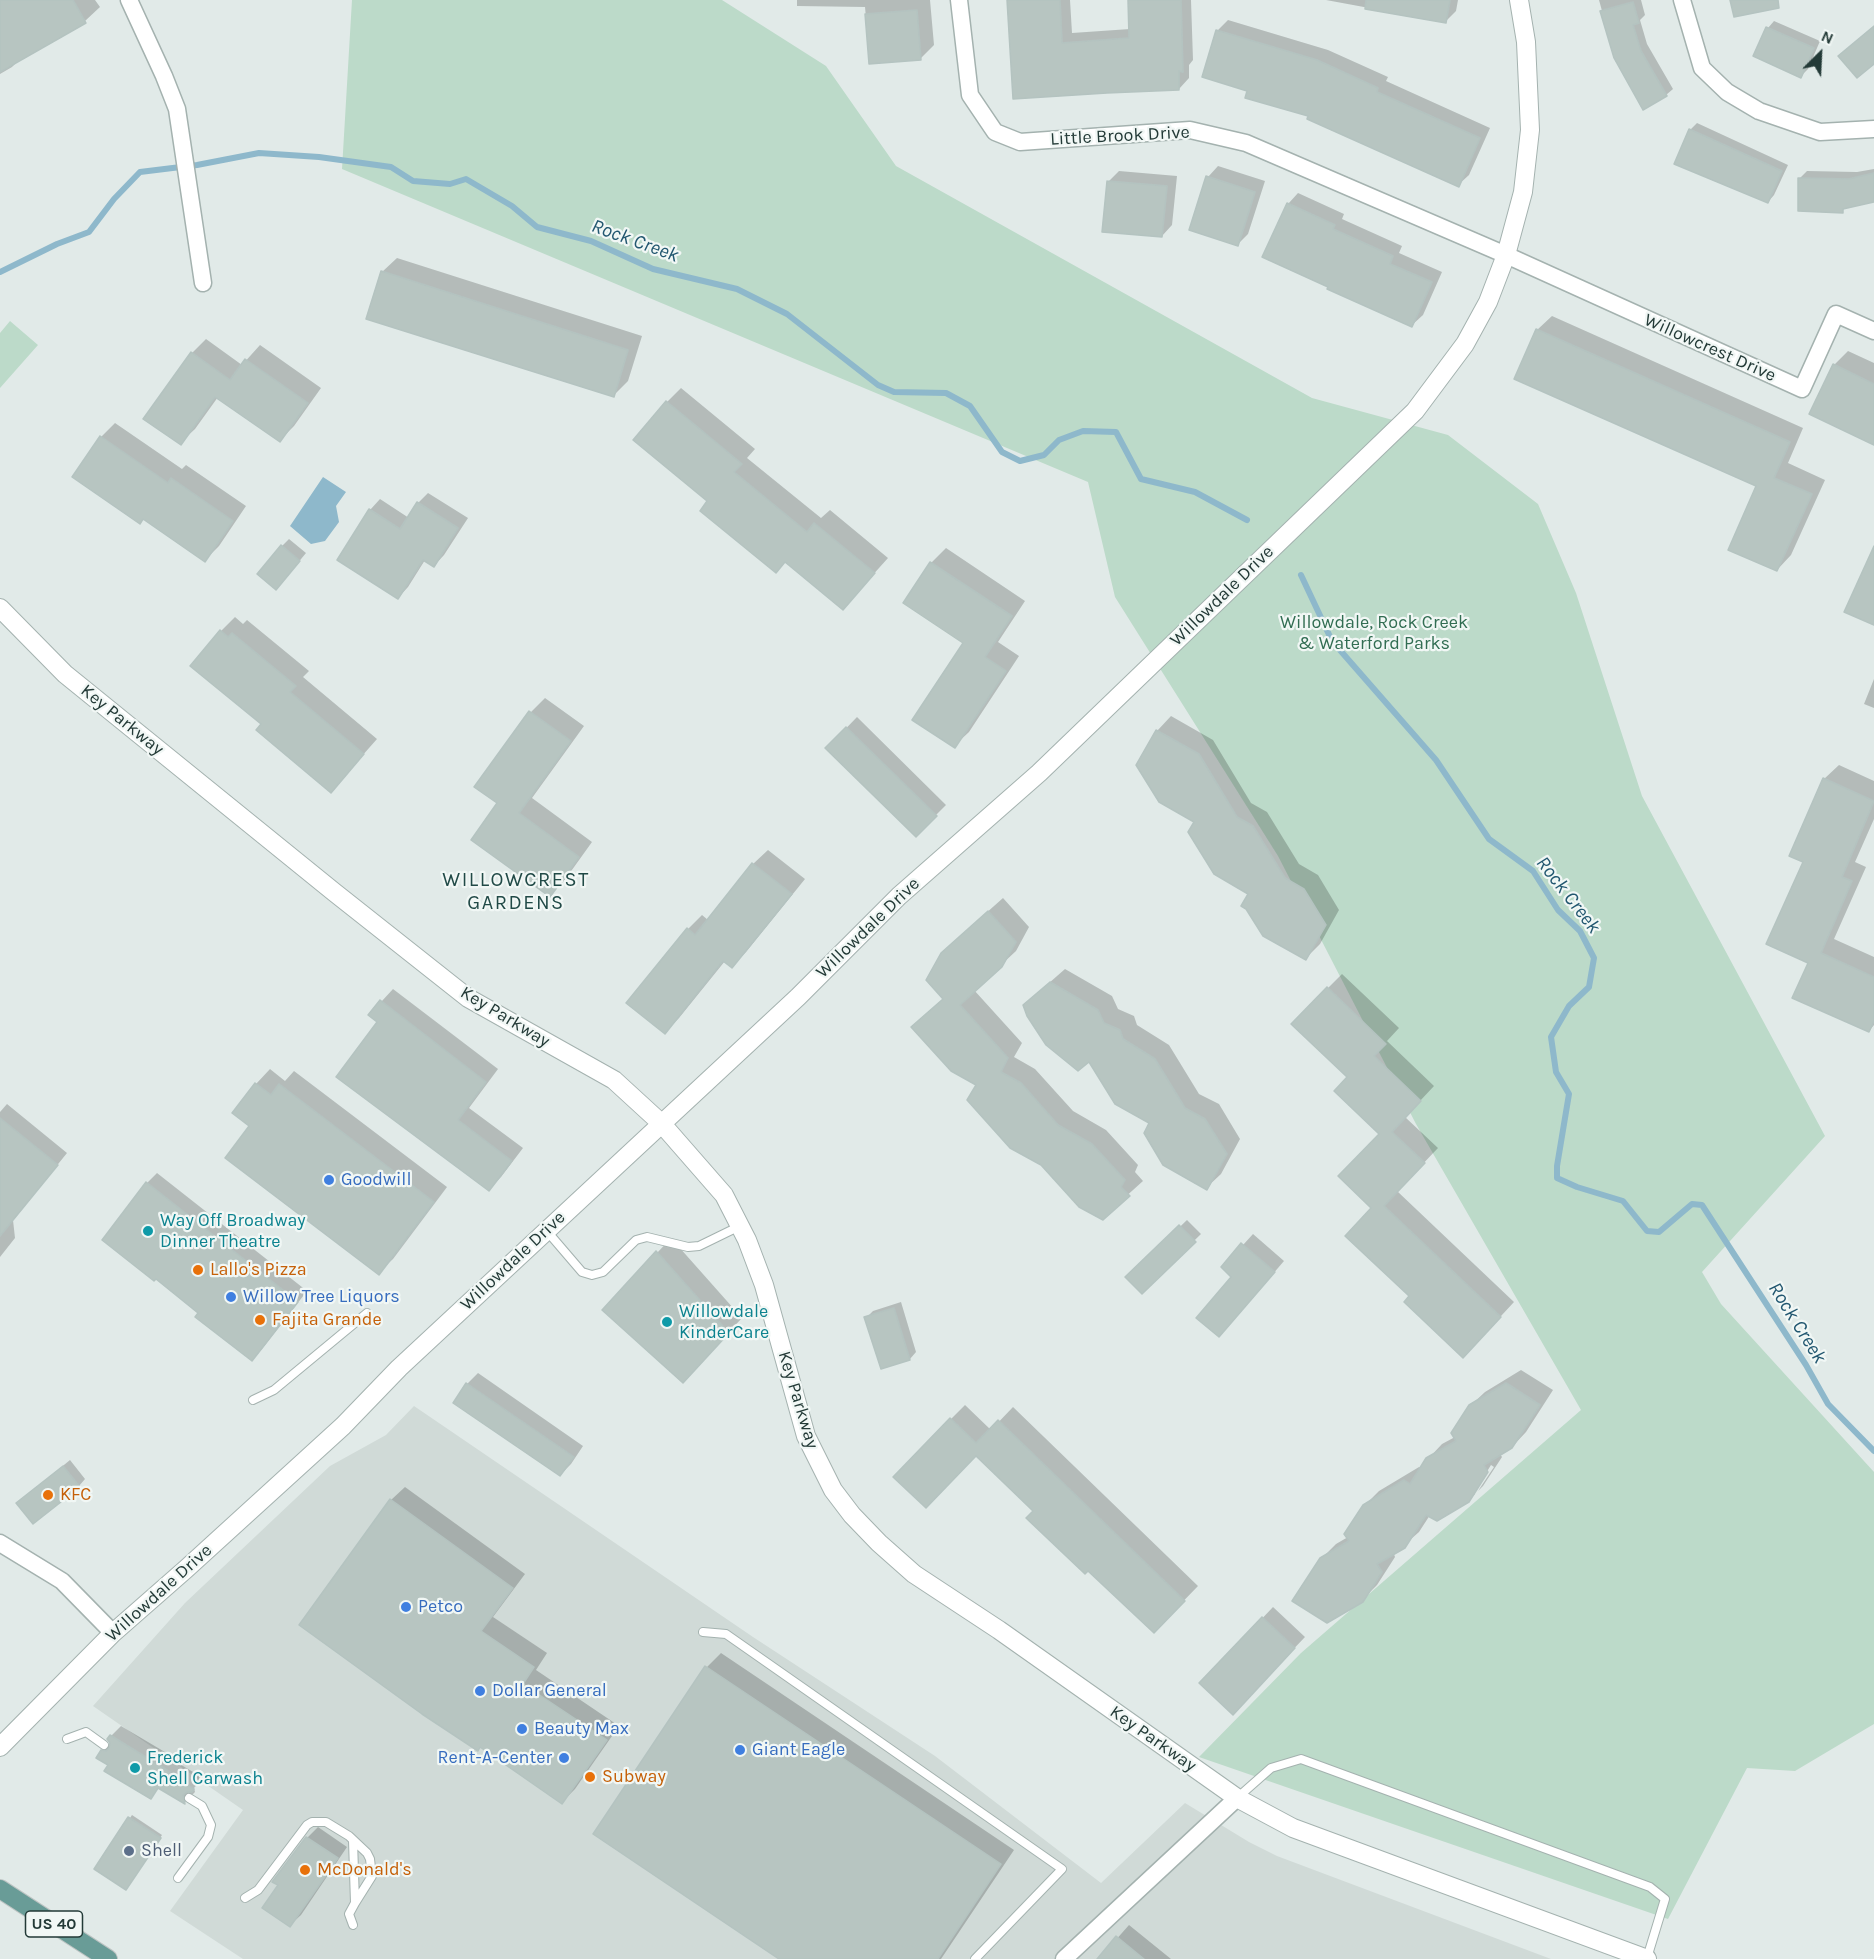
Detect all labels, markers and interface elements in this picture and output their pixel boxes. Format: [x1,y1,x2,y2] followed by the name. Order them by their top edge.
[1790,24,1850,84] north arrow
[1818,26,1837,48] text: N
[1050,122,1190,150] street label: Little Brook Drive
[588,214,682,268] water label: Rock Creek
[1641,309,1779,387] street label: Willowcrest Drive
[1166,541,1278,651] street label: Willowdale Drive
[1280,612,1468,654] park label: Willowdale, Rock Creek & Waterford Parks
[76,680,168,760] street label: Key Parkway
[1530,852,1606,938] water label: Rock Creek
[442,868,590,915] district label: WILLOWCREST GARDENS
[812,873,924,983] street label: Willowdale Drive
[456,982,554,1052] street label: Key Parkway
[341,1169,411,1191] place label: Goodwill
[322,1173,336,1187] marker: Goodwill
[456,1207,570,1315] street label: Willowdale Drive
[160,1210,306,1252] place label: Way Off Broadway Dinner Theatre
[141,1224,155,1238] marker: Way Off Broadway Dinner Theatre
[210,1259,307,1281] place label: Lallo's Pizza
[191,1263,205,1277] marker: Lallo's Pizza
[1763,1278,1831,1368] water label: Rock Creek
[243,1286,400,1308] place label: Willow Tree Liquors
[224,1290,238,1304] marker: Willow Tree Liquors
[679,1301,769,1344] place label: Willowdale KinderCare
[272,1309,382,1331] place label: Fajita Grande
[253,1313,267,1327] marker: Fajita Grande
[660,1315,674,1329] marker: Willowdale KinderCare
[773,1349,823,1451] street label: Key Parkway
[60,1484,91,1506] place label: KFC
[41,1488,55,1502] marker: KFC
[101,1540,217,1646] street label: Willowdale Drive
[418,1596,463,1618] place label: Petco
[399,1600,413,1614] marker: Petco
[492,1680,607,1702] place label: Dollar General
[473,1684,487,1698] marker: Dollar General
[1106,1701,1200,1777] street label: Key Parkway
[534,1718,629,1740] place label: Beauty Max
[515,1722,529,1736] marker: Beauty Max
[752,1739,845,1761] place label: Giant Eagle
[733,1743,747,1757] marker: Giant Eagle
[147,1747,263,1790] place label: Frederick Shell Carwash
[438,1747,552,1769] place label: Rent-A-Center
[557,1751,571,1765] marker: Rent-A-Center
[128,1761,142,1775] marker: Frederick Shell Carwash
[602,1766,666,1788] place label: Subway
[583,1770,597,1784] marker: Subway
[141,1840,182,1862] place label: Shell
[122,1844,136,1858] marker: Shell
[317,1859,412,1881] place label: McDonald's
[298,1863,312,1877] marker: McDonald's
[26,1911,82,1937] road number: US 40

